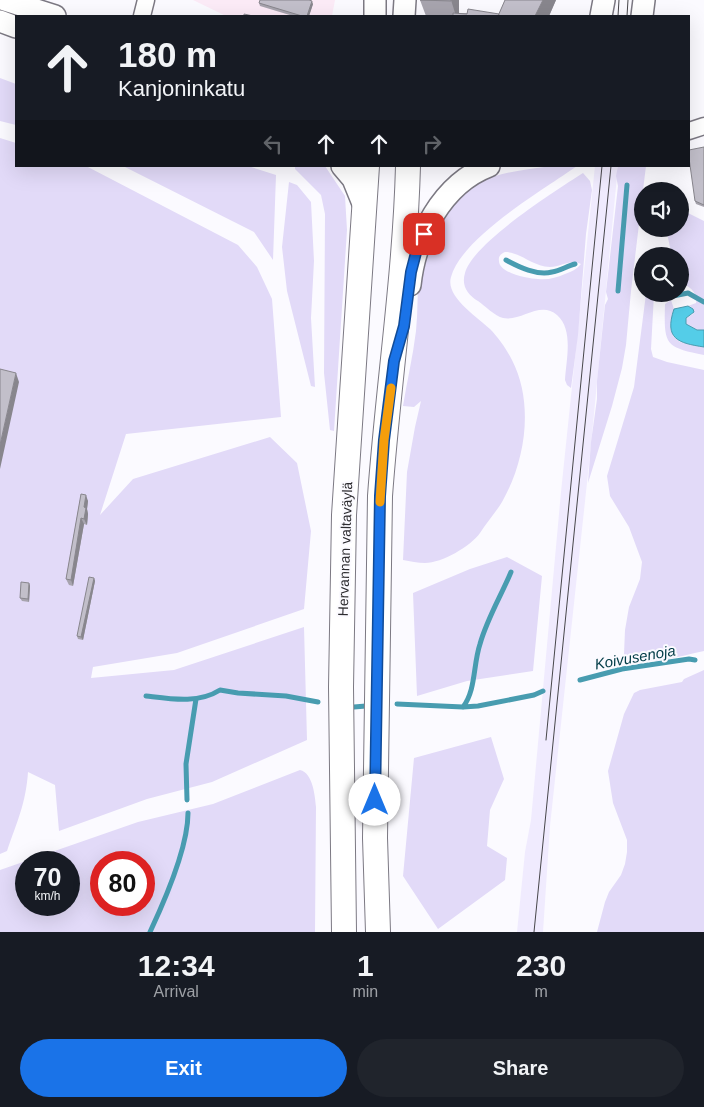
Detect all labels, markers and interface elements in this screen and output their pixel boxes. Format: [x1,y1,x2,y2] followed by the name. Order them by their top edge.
[35,35,100,100] icon: ahead
[118,35,217,74] text: 180 m
[118,76,245,101] text: Kanjoninkatu
[259,130,287,158] icon: left
[312,130,340,158] icon: ahead
[365,130,393,158] icon: ahead
[418,130,446,158] icon: right
[634,182,689,302] map controls
[634,182,689,237] button: sound
[403,213,445,255] pin
[410,220,438,248] icon: arrive
[634,247,689,302] button: search
[335,481,355,617] street label: Hervannan valtaväylä
[593,642,677,672] water label: Koivusenoja
[348,773,400,825] position arrow
[90,851,155,916] speed limit sign: 80
[34,863,61,891] text: 70
[34,889,61,903] text: km/h
[138,949,215,982] text: 12:34
[357,949,374,982] text: 1
[516,949,566,982] text: 230
[154,983,199,1000] text: Arrival
[352,983,378,1000] text: min
[534,983,548,1000] text: m
[20,1039,347,1097] button: Exit
[357,1039,684,1097] button: Share

